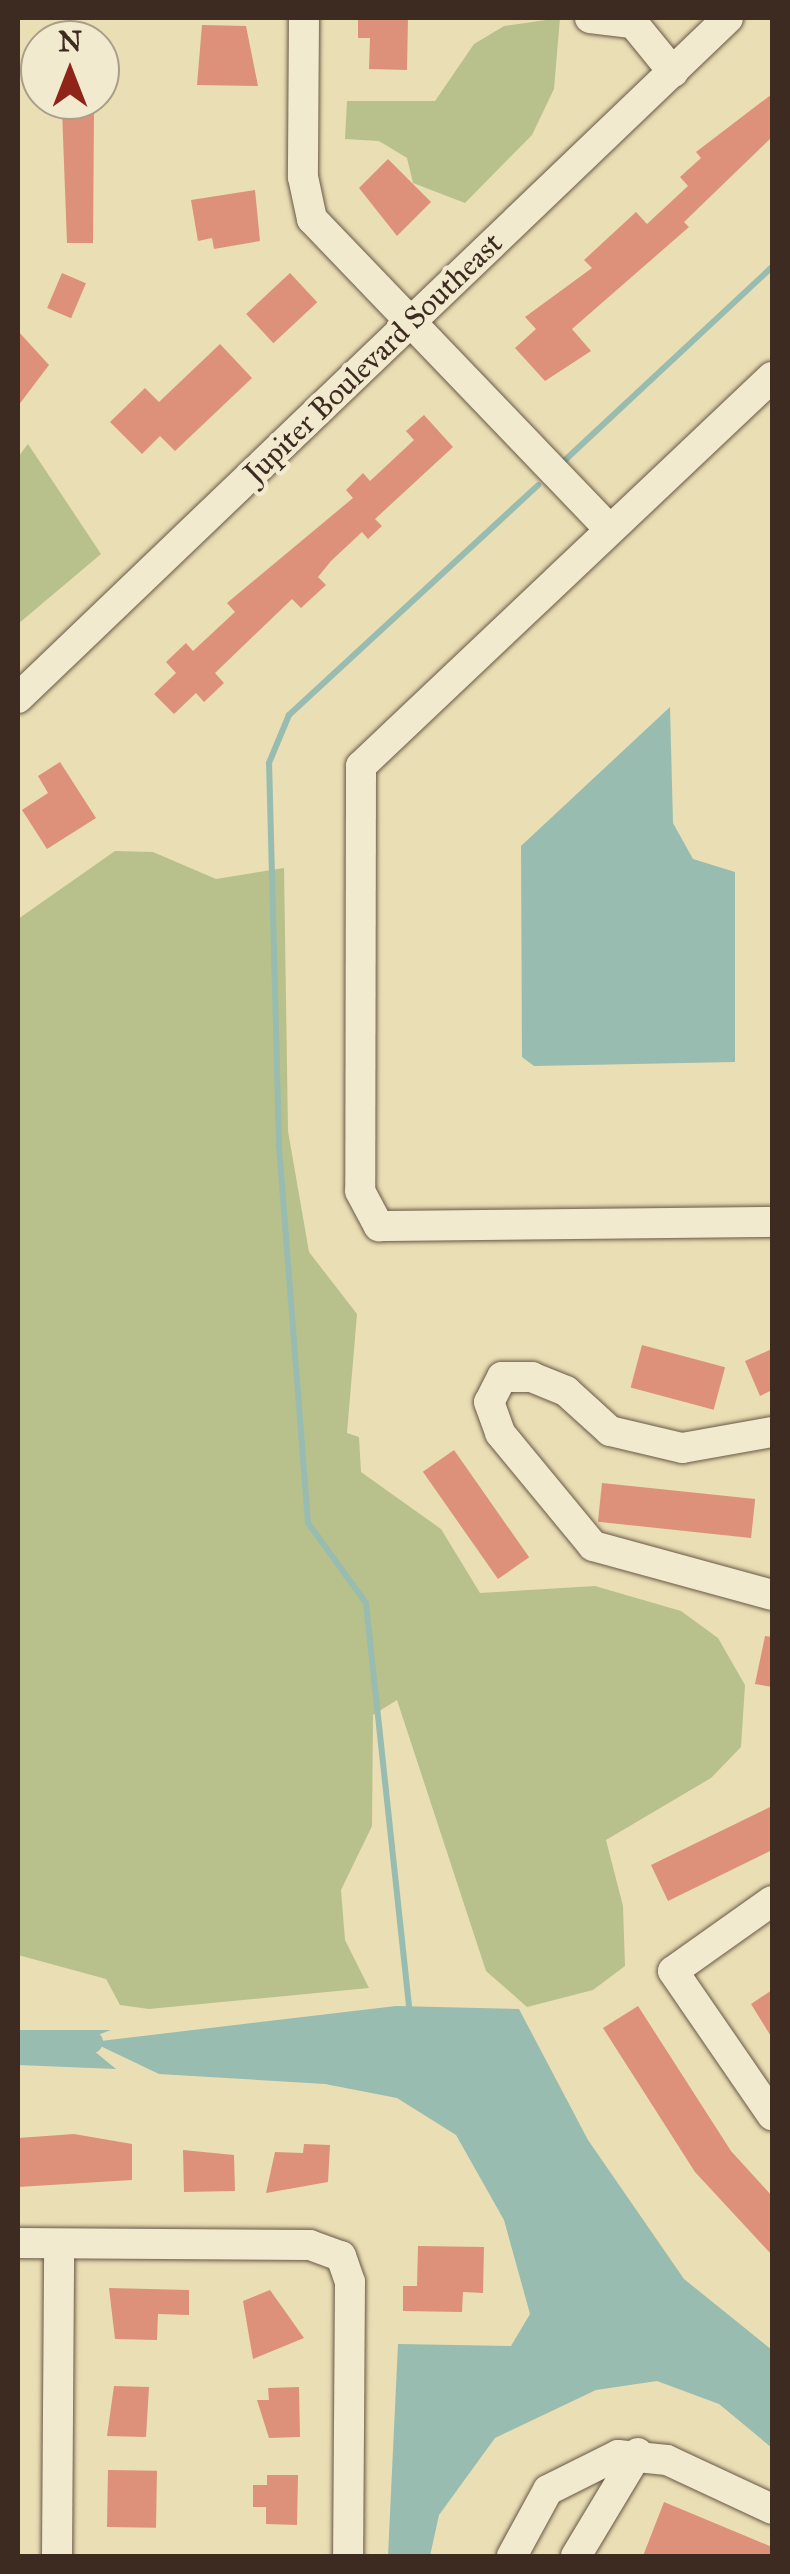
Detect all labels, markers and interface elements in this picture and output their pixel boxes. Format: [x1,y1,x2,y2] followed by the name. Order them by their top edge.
[20,20,120,120] north arrow
[58,24,82,59] text: N
[236,225,510,491] street label: Jupiter Boulevard Southeast

